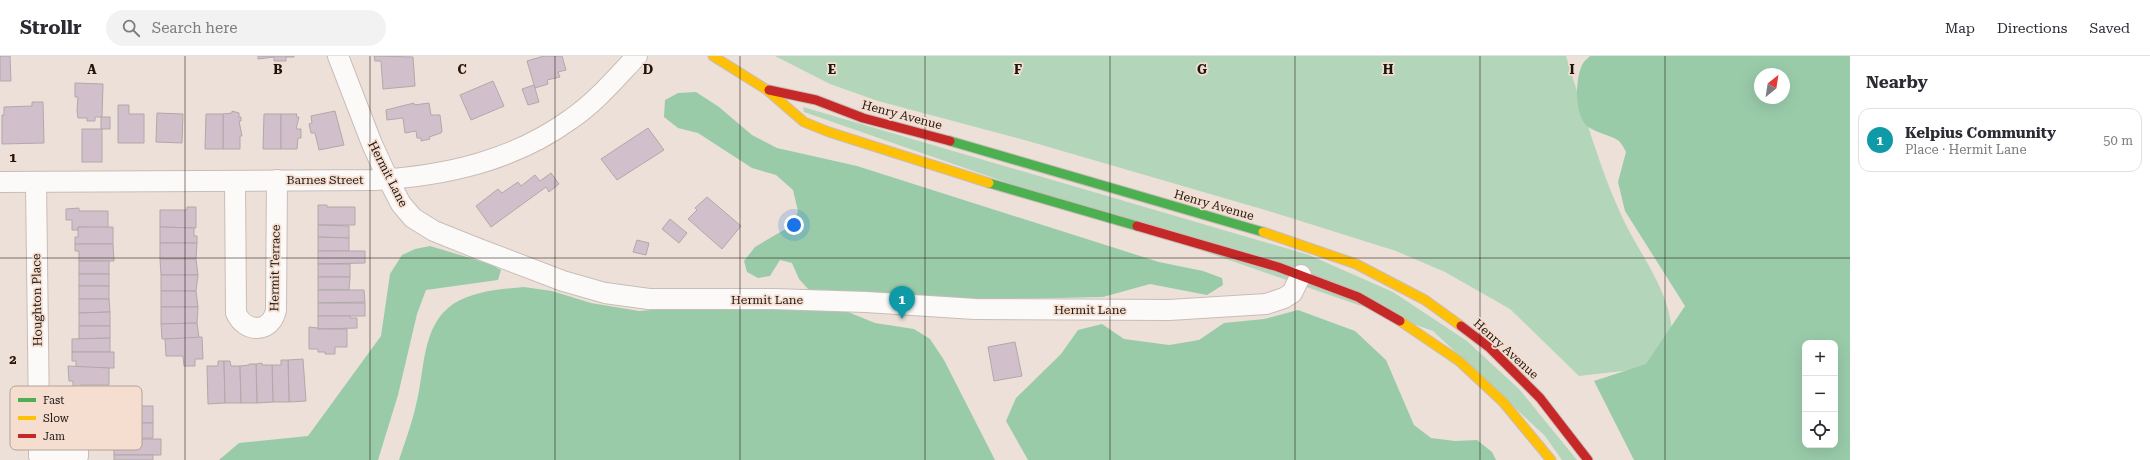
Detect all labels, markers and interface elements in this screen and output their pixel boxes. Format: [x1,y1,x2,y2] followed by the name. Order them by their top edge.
[106,10,386,46] search box
[20,16,82,39] text: Strollr
[120,17,142,39] icon: search
[152,19,238,37] text: Search here
[1945,20,1975,36] text: Map
[1997,20,2067,36] text: Directions
[2089,20,2130,36] text: Saved
[87,62,97,77] text: A
[273,62,283,77] text: B
[457,62,467,77] text: C
[643,62,653,77] text: D
[828,62,836,77] text: E
[1014,62,1022,77] text: F
[1197,62,1207,77] text: G
[1383,62,1394,77] text: H
[1569,62,1575,77] text: I
[1754,68,1790,104] north arrow
[1866,72,1928,92] text: Nearby
[860,98,944,133] street label: Henry Avenue
[1905,124,2056,142] text: Kelpius Community
[1876,133,1884,148] text: 1
[2103,133,2133,148] text: 50 m
[365,139,411,210] street label: Hermit Lane
[1905,142,2027,157] text: Place · Hermit Lane
[9,150,17,165] text: 1
[287,173,364,187] street label: Barnes Street
[1172,187,1256,223] street label: Henry Avenue
[784,215,804,235] your location
[267,224,283,312] street label: Hermit Terrace
[29,253,45,347] street label: Houghton Place
[889,286,915,319] pin: 1
[731,293,803,307] street label: Hermit Lane
[1054,303,1126,317] street label: Hermit Lane
[1471,316,1542,382] street label: Henry Avenue
[1802,340,1838,448] map controls
[1802,340,1838,376] button: +
[9,352,17,367] text: 2
[1802,376,1838,412] button: −
[10,386,142,450] legend
[43,394,64,407] text: Fast
[43,412,70,425] text: Slow
[1802,412,1838,448] button: locate
[43,430,65,443] text: Jam

